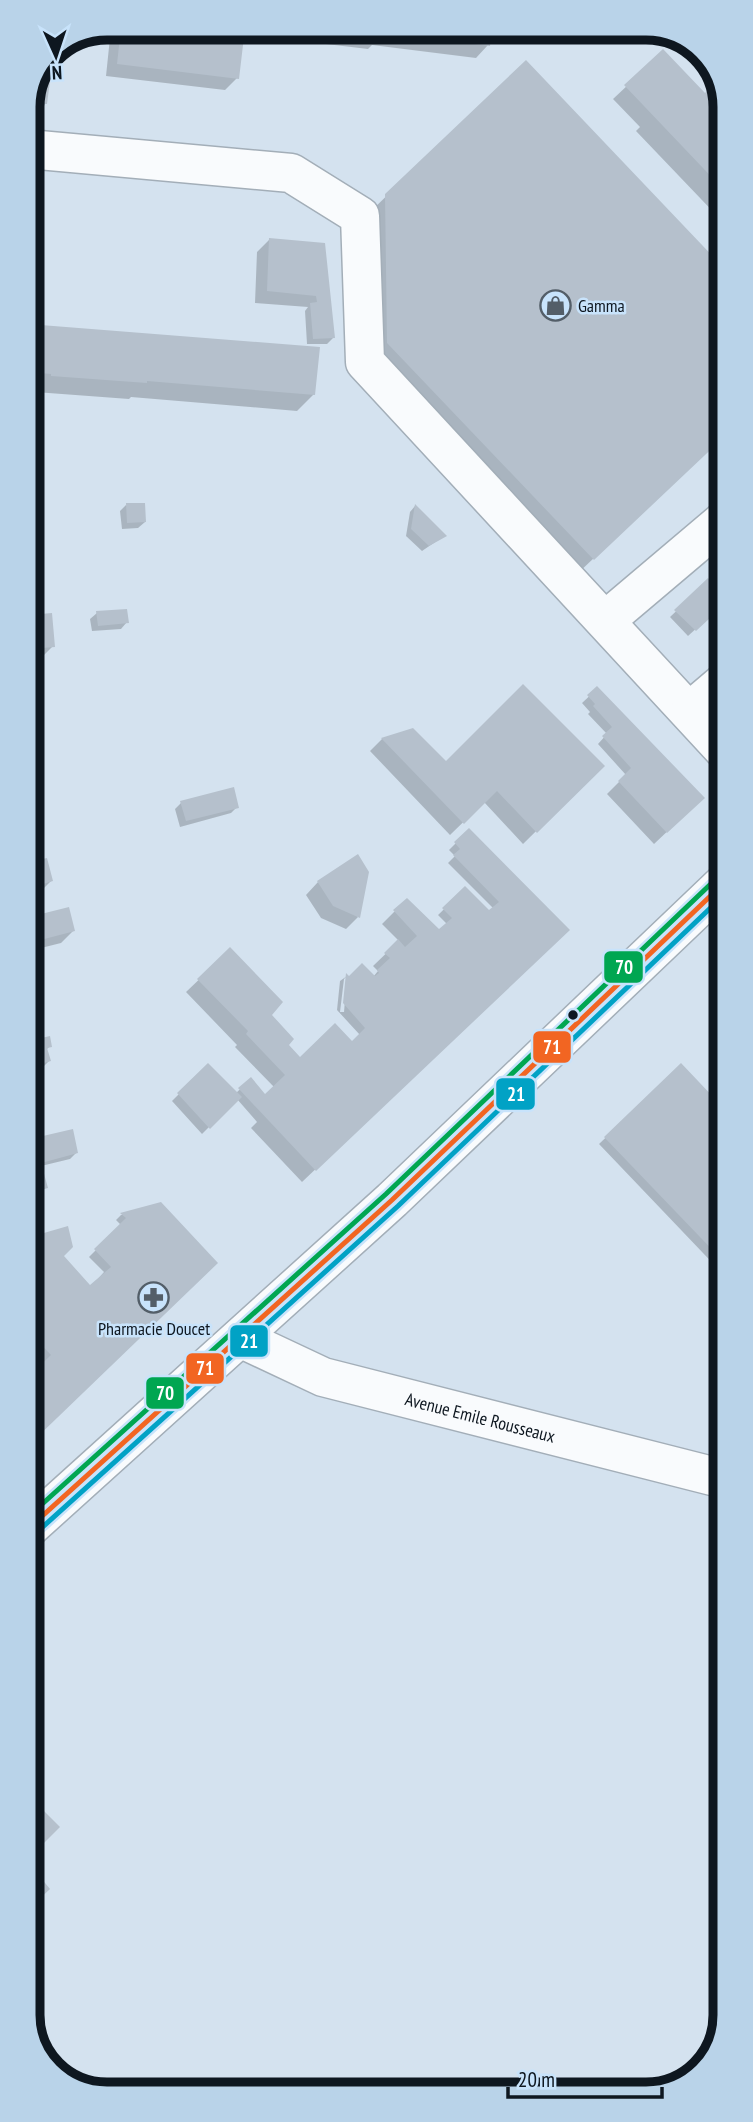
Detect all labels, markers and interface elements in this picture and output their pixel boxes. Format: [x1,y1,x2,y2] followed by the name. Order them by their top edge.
[21,21,91,91] north arrow
[51,61,63,85] text: N
[538,288,572,322] shop icon: Gamma
[578,294,625,317] place label: Gamma
[603,950,644,984] line badge: 70
[615,955,633,979] text: 70
[566,1008,580,1022] unlabelled marker
[532,1030,572,1064] line badge: 71
[543,1035,561,1059] text: 71
[495,1077,536,1111] line badge: 21
[507,1082,525,1106] text: 21
[137,1281,171,1315] pharmacy icon: Pharmacie Doucet
[98,1317,210,1340] place label: Pharmacie Doucet
[229,1324,269,1358] line badge: 21
[240,1329,258,1353] text: 21
[185,1352,225,1385] line badge: 71
[196,1356,214,1380] text: 71
[145,1376,185,1410] line badge: 70
[156,1381,174,1405] text: 70
[403,1387,558,1447] street label: Avenue Emile Rousseaux
[508,2056,662,2100] scale bar
[518,2066,555,2093] text: 20 m

